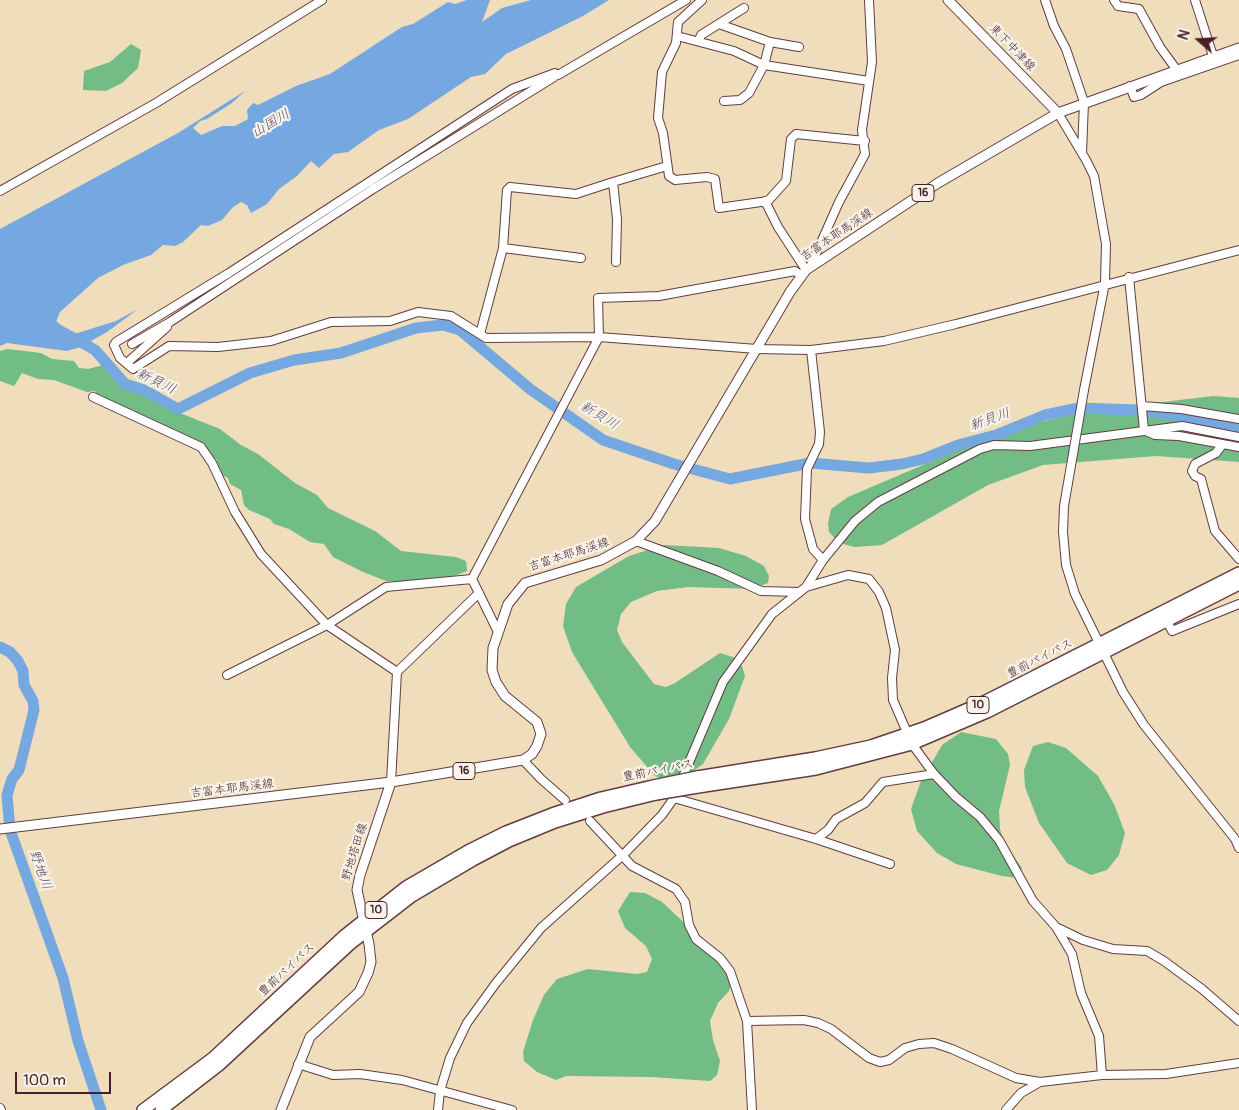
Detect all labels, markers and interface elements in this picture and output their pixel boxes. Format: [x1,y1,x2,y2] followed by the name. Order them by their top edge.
[1174,15,1224,65] north arrow
[986,21,1038,75] street label: 東下中津線
[1175,28,1194,42] text: N
[249,106,293,142] water label: 山国川
[912,184,934,202] road number: 16
[798,206,876,264] street label: 吉富本耶馬渓線
[133,366,179,398] water label: 新貝川
[577,398,621,434] water label: 新貝川
[967,405,1013,435] water label: 新貝川
[527,535,611,575] street label: 吉富本耶馬渓線
[1005,636,1075,682] street label: 豊前バイパス
[967,696,989,714] road number: 10
[621,757,695,785] street label: 豊前バイパス
[453,762,475,779] road number: 16
[189,777,275,801] street label: 吉富本耶馬渓線
[339,821,371,883] street label: 野地塔田線
[25,847,55,893] water label: 野地川
[365,902,387,918] road number: 10
[256,940,318,1000] street label: 豊前バイパス
[18,1062,114,1094] scale bar
[23,1071,66,1090] text: 100 m

